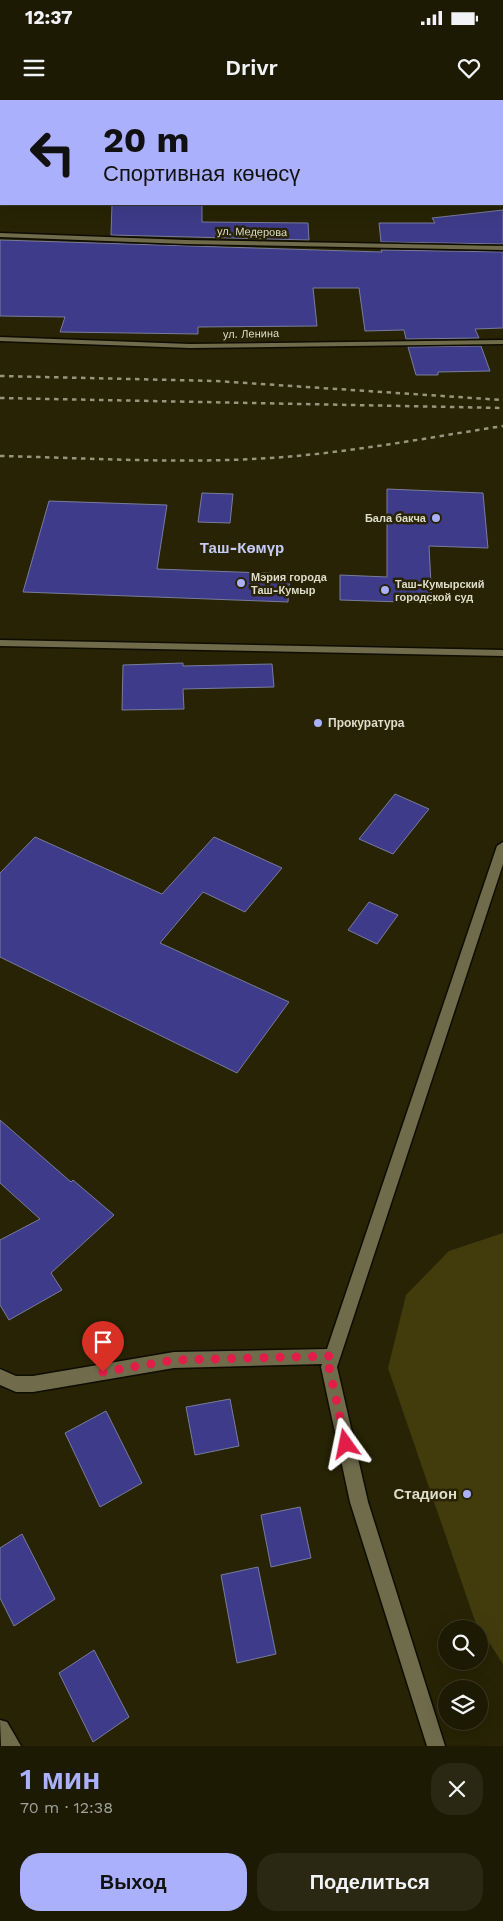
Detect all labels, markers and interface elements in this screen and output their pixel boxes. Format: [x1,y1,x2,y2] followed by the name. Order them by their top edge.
[25,6,73,29] text: 12:37
[20,54,48,82] icon: menu
[455,54,483,82] icon: heart
[225,55,278,80] text: Drivr
[103,119,189,161] text: 20 m
[20,120,85,185] icon: left
[103,161,300,186] text: Спортивная көчөсү
[217,225,288,239] street label: ул. Медерова
[223,327,280,341] street label: ул. Ленина
[365,512,427,525] place label: Бала бакча
[430,512,442,524] marker: Бала бакча
[200,539,284,557] district label: Таш-Көмүр
[251,571,328,597] place label: Мэрия города Таш-Кумыр
[235,577,247,589] marker: Мэрия города Таш-Кумыр
[395,578,485,604] place label: Таш-Кумырский городской суд
[379,584,391,596] marker: Таш-Кумырский городской суд
[328,716,405,730] place label: Прокуратура
[312,717,324,729] marker: Прокуратура
[82,1321,124,1372] pin
[89,1328,117,1356] icon: arrive
[319,1417,371,1469] position arrow
[394,1485,457,1503] place label: Стадион
[461,1488,473,1500] marker: Стадион
[438,1620,488,1730] map controls
[438,1620,488,1670] button: search
[438,1680,488,1730] button: layers
[20,1761,100,1796] text: 1 мин
[431,1763,483,1815] button: close
[20,1798,113,1817] text: 70 m · 12:38
[20,1853,247,1911] button: Выход
[257,1853,483,1911] button: Поделиться

